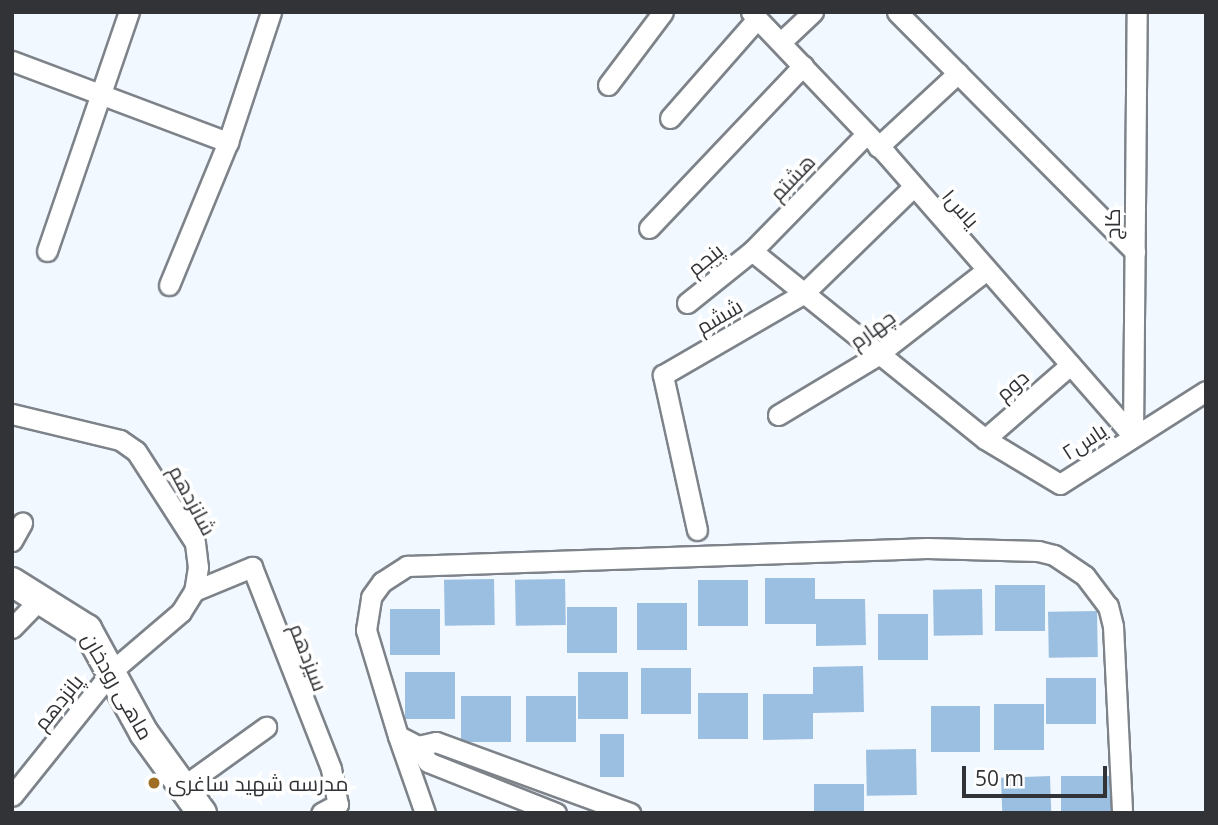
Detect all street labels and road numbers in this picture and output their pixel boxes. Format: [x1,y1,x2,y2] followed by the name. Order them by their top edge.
[764,149,820,205] street label: هشتم
[937,183,985,233] street label: یاس۱
[1099,208,1125,240] street label: کاج
[682,237,728,281] street label: پنجم
[691,293,747,339] street label: ششم
[844,304,900,354] street label: چهارم
[991,364,1033,406] street label: دوم
[1057,417,1111,465] street label: یاس۲
[164,460,222,540] street label: شانزدهم
[285,620,333,694] street label: سیزدهم
[77,628,159,744] street label: ماهی رودخان
[28,669,88,735] street label: پانزدهم

